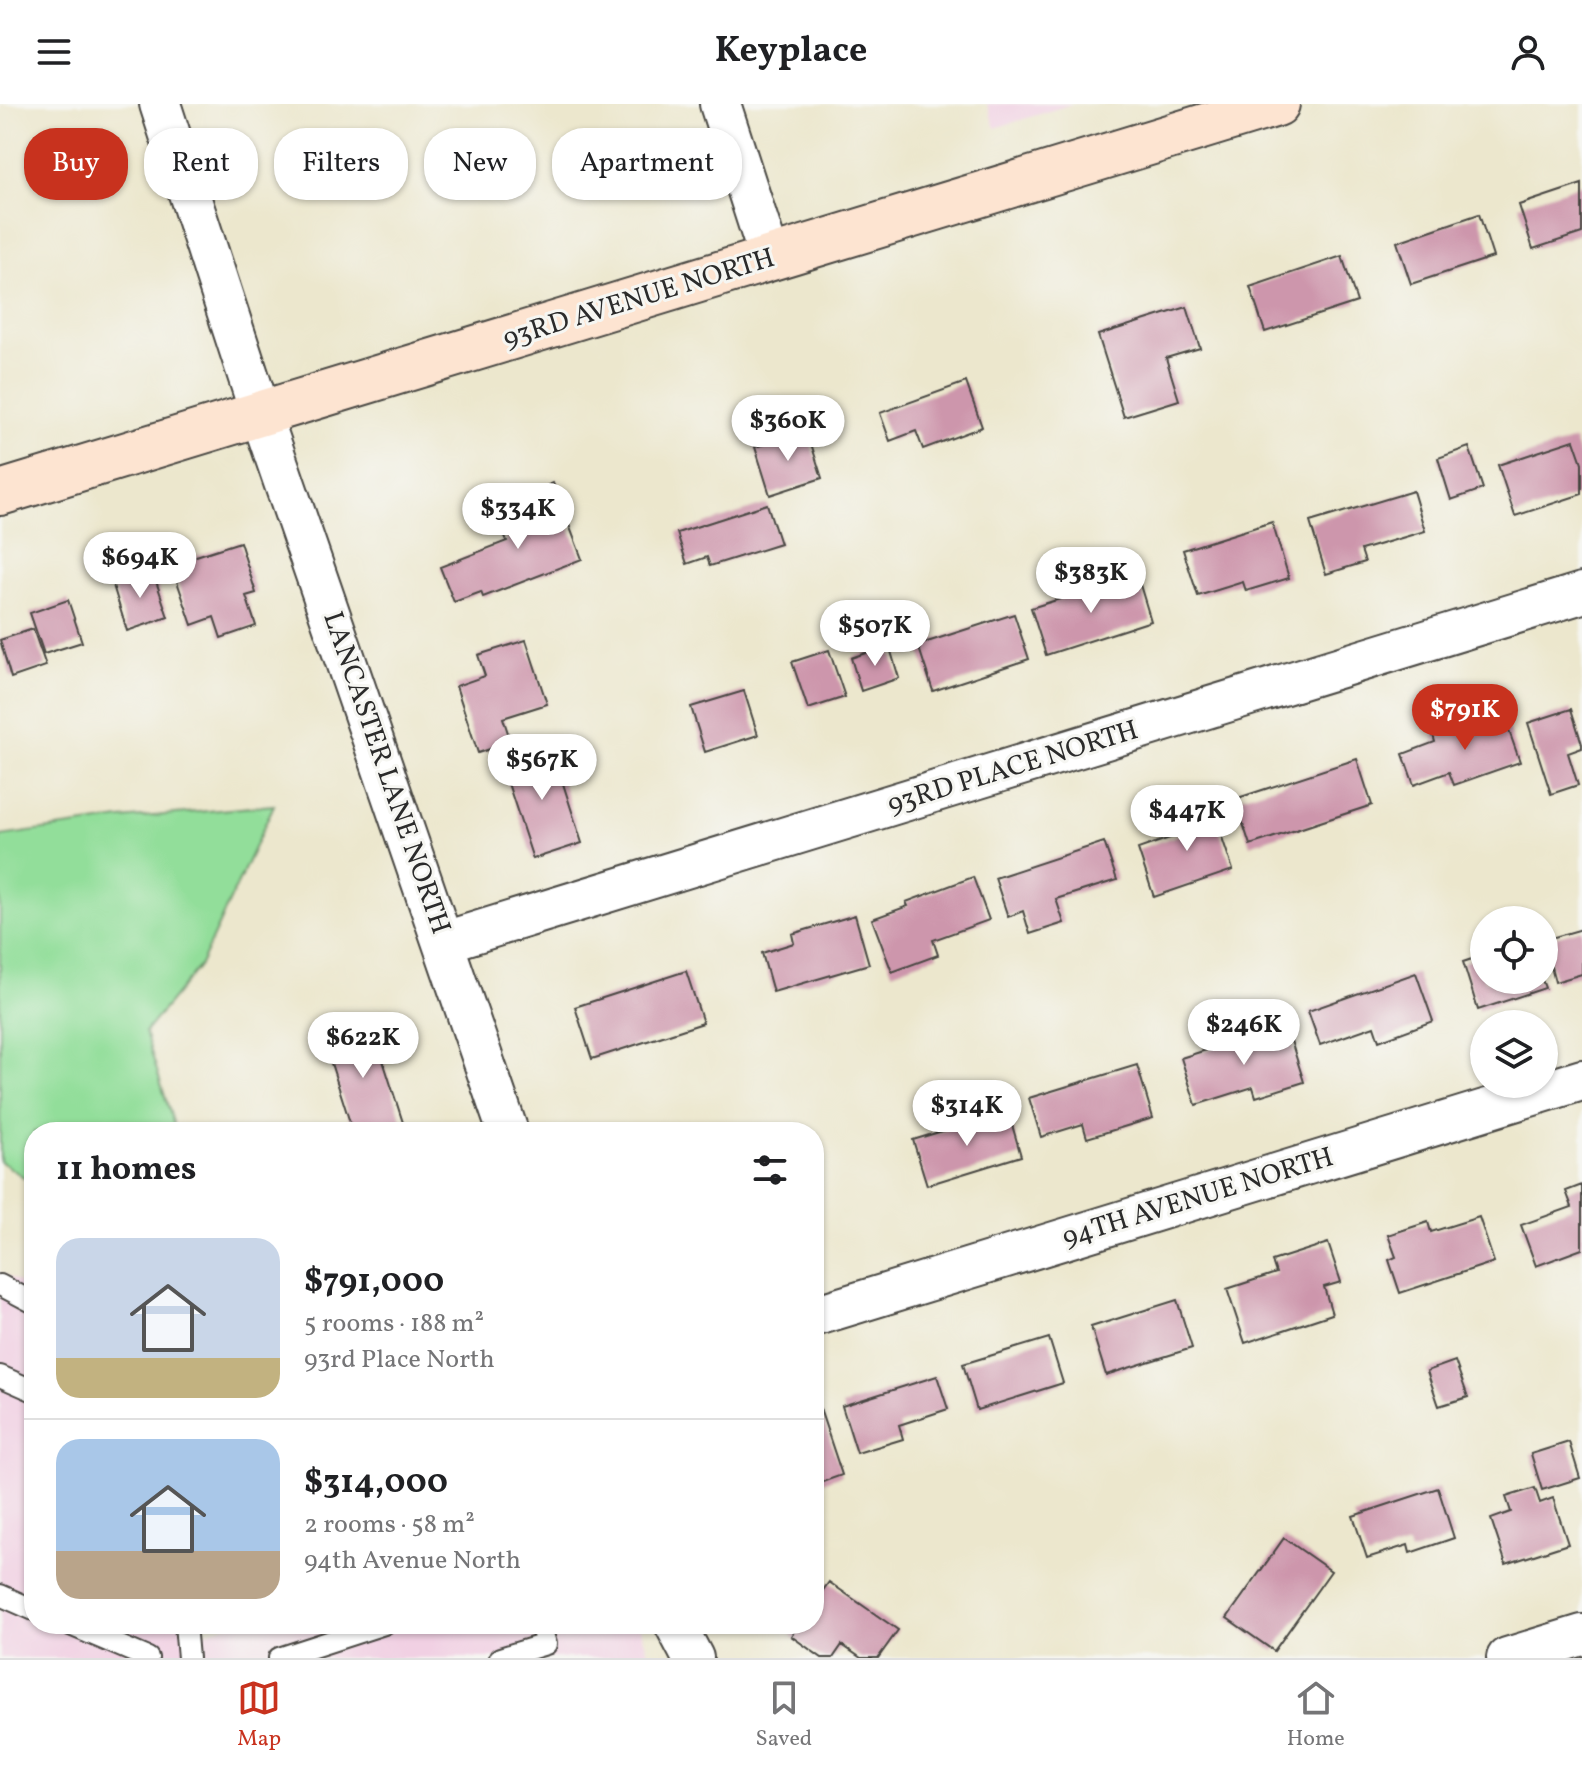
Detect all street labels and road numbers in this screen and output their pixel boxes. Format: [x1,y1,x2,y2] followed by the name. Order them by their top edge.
[498,239,780,359] street label: 93RD AVENUE NORTH
[312,606,460,940] street label: LANCASTER LANE NORTH
[883,711,1143,825] street label: 93RD PLACE NORTH
[1058,1138,1338,1258] street label: 94TH AVENUE NORTH

